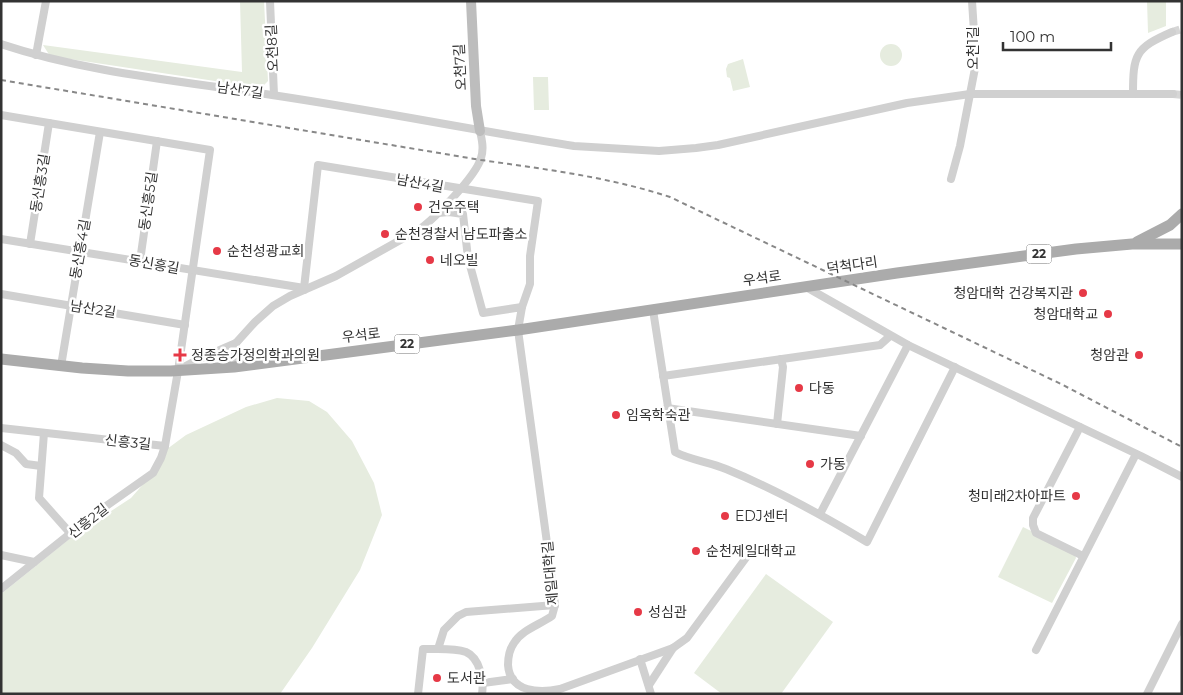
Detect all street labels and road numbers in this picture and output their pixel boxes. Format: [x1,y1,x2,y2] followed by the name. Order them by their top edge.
[262,24,282,72] street label: 오천8길
[964,26,982,70] street label: 오천1길
[450,43,470,91] street label: 오천7길
[216,78,264,102] street label: 남산7길
[26,152,54,214] street label: 동신흥3길
[135,170,161,232] street label: 동신흥5길
[395,170,445,196] street label: 남산4길
[66,218,94,280] street label: 동신흥4길
[1026,244,1052,264] road number: 22
[127,251,181,277] street label: 동신흥길
[825,253,879,277] street label: 덕척다리
[742,266,783,290] street label: 우석로
[69,296,117,322] street label: 남산2길
[341,324,381,346] street label: 우석로
[394,334,420,354] road number: 22
[104,431,152,453] street label: 신흥3길
[64,500,112,542] street label: 신흥2길
[538,540,562,606] street label: 제일대학길

